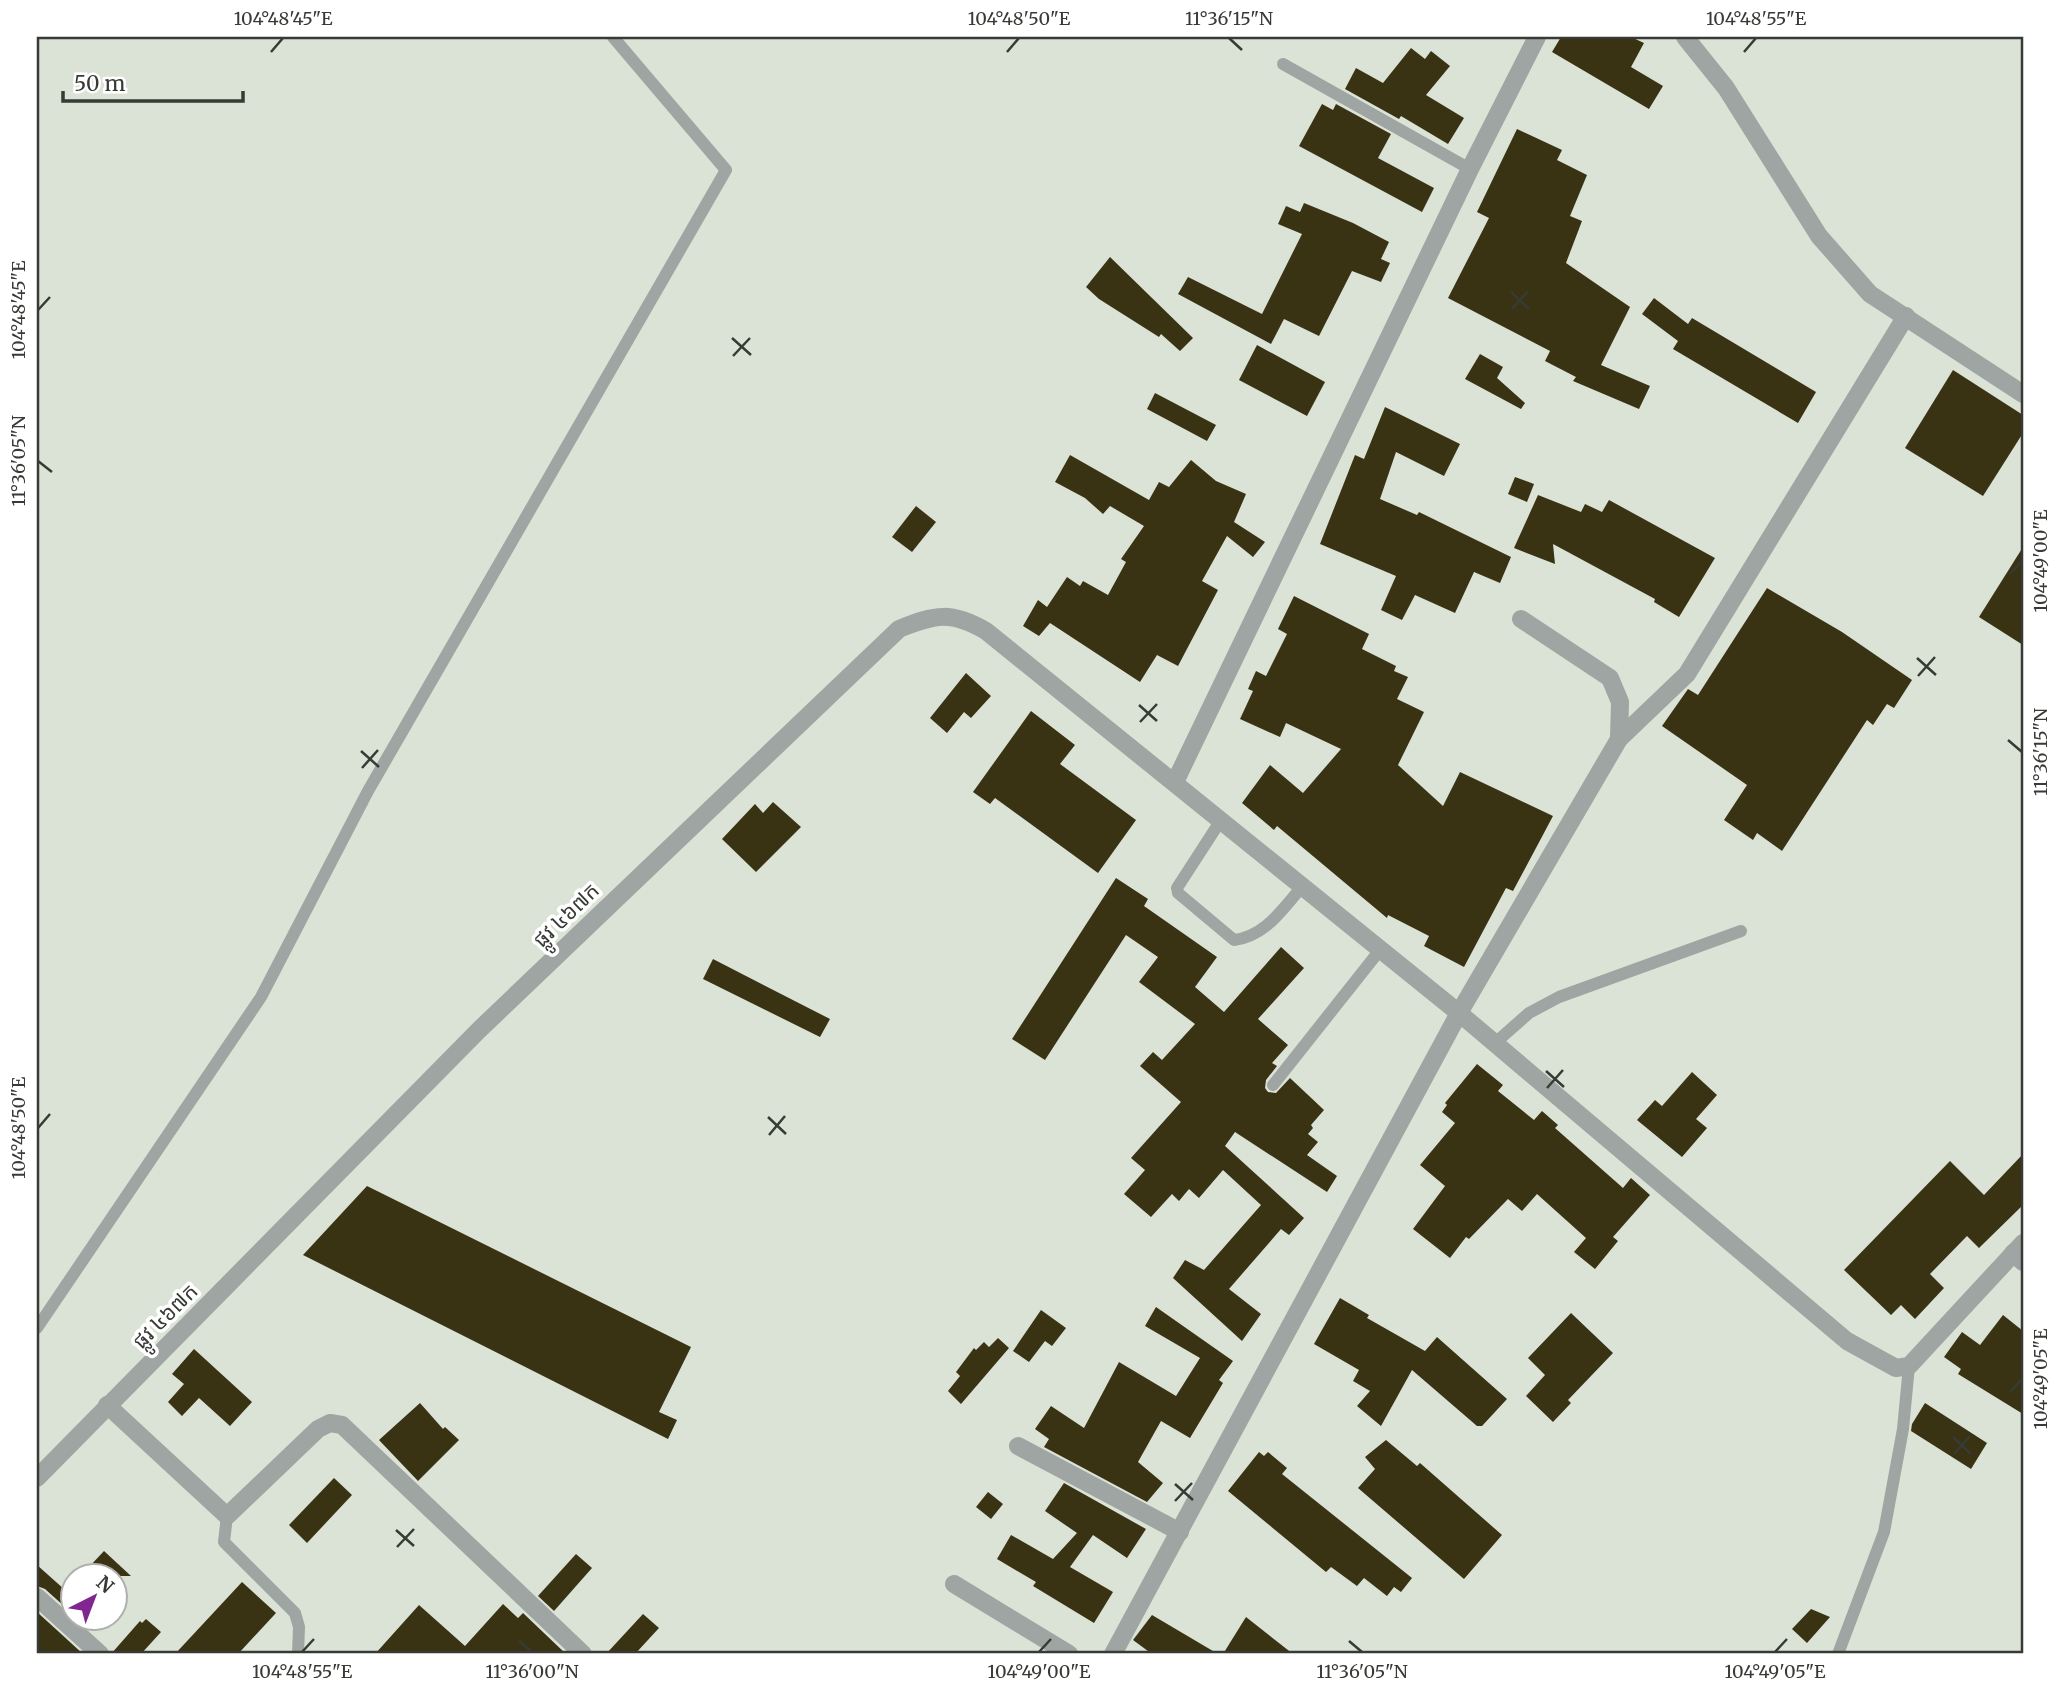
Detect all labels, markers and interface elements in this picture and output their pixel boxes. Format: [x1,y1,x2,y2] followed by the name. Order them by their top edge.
[234,7,333,30] text: 104°48'45"E
[968,7,1071,30] text: 104°48'50"E
[1185,7,1273,30] text: 11°36'15"N
[1706,7,1807,30] text: 104°48'55"E
[63,60,243,104] scale bar
[74,70,125,97] text: 50 m
[7,260,30,359] text: 104°48'45"E
[7,415,30,507] text: 11°36'05"N
[2029,509,2052,612] text: 104°49'00"E
[2029,708,2052,796] text: 11°36'15"N
[527,877,609,958] street label: ផ្លូវ ៤៦៧ក
[7,1076,30,1179] text: 104°48'50"E
[127,1278,208,1359] street label: ផ្លូវ ៤៦៧ក
[2029,1328,2052,1429] text: 104°49'05"E
[60,1562,130,1632] north arrow
[92,1570,119,1598] text: N
[252,1660,353,1683] text: 104°48'55"E
[485,1660,579,1683] text: 11°36'00"N
[988,1660,1091,1683] text: 104°49'00"E
[1316,1660,1408,1683] text: 11°36'05"N
[1725,1660,1826,1683] text: 104°49'05"E

